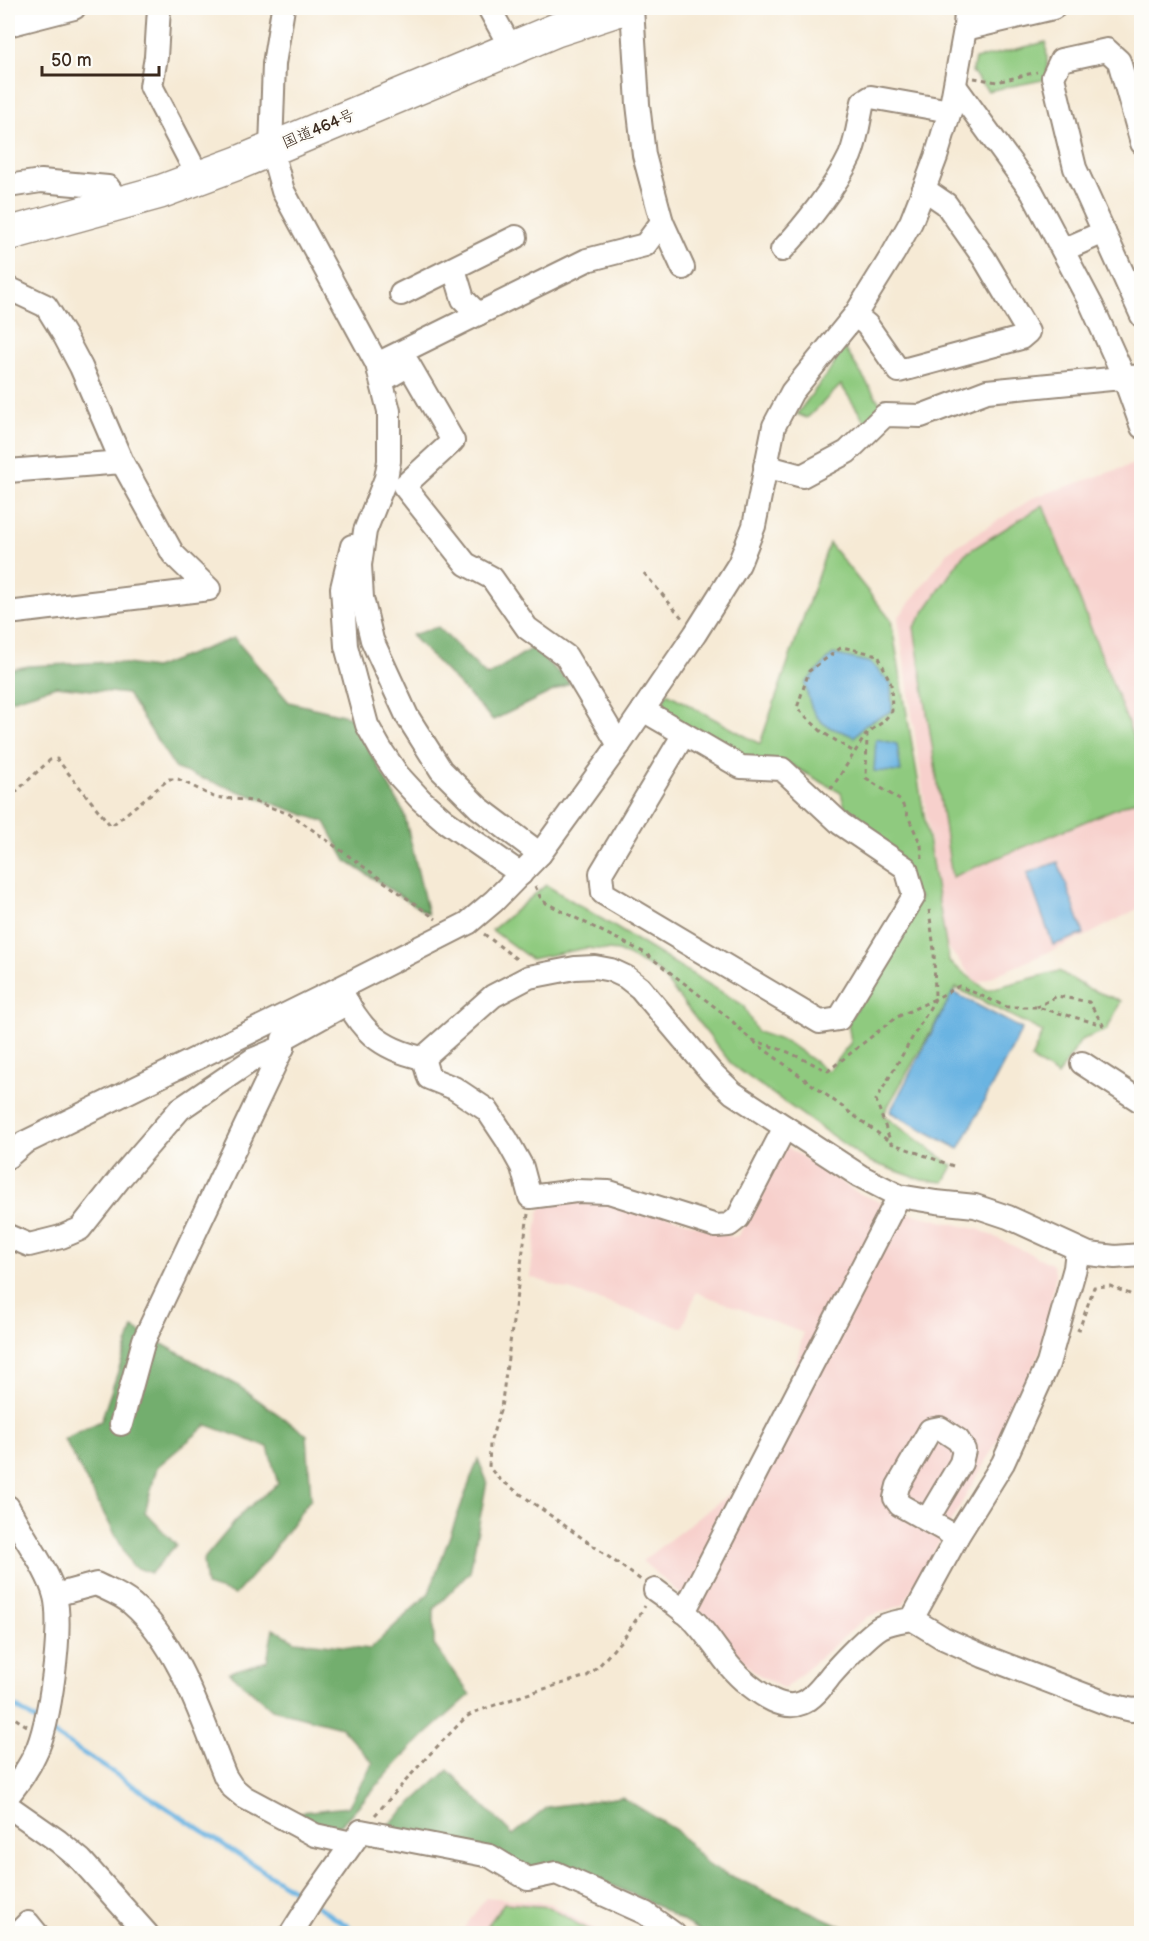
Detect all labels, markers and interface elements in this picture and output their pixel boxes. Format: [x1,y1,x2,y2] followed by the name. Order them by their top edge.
[42,39,159,77] scale bar
[51,50,92,71] text: 50 m
[279,106,358,153] street label: 国道464号

